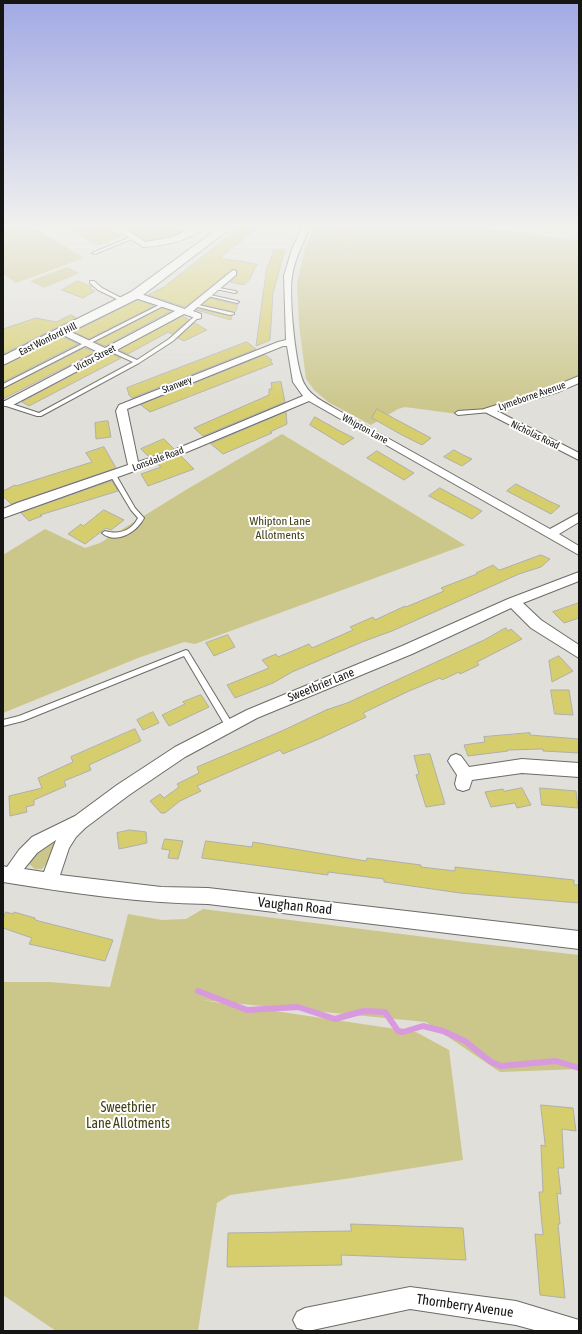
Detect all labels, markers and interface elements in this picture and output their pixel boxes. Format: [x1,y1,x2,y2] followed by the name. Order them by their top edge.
[17,320,79,358] street label: East Wonford Hill
[72,342,118,374] street label: Victor Street
[160,374,194,396] street label: Stanwey
[497,379,567,413] street label: Lymeborne Avenue
[340,411,390,447] street label: Whipton Lane
[509,418,561,452] street label: Nicholas Road
[131,444,185,474] street label: Lonsdale Road
[250,514,310,542] park label: Whipton Lane Allotments
[286,665,356,705] street label: Sweetbrier Lane
[257,894,333,918] street label: Vaughan Road
[86,1100,170,1132] park label: Sweetbrier Lane Allotments
[415,1291,515,1321] street label: Thornberry Avenue

